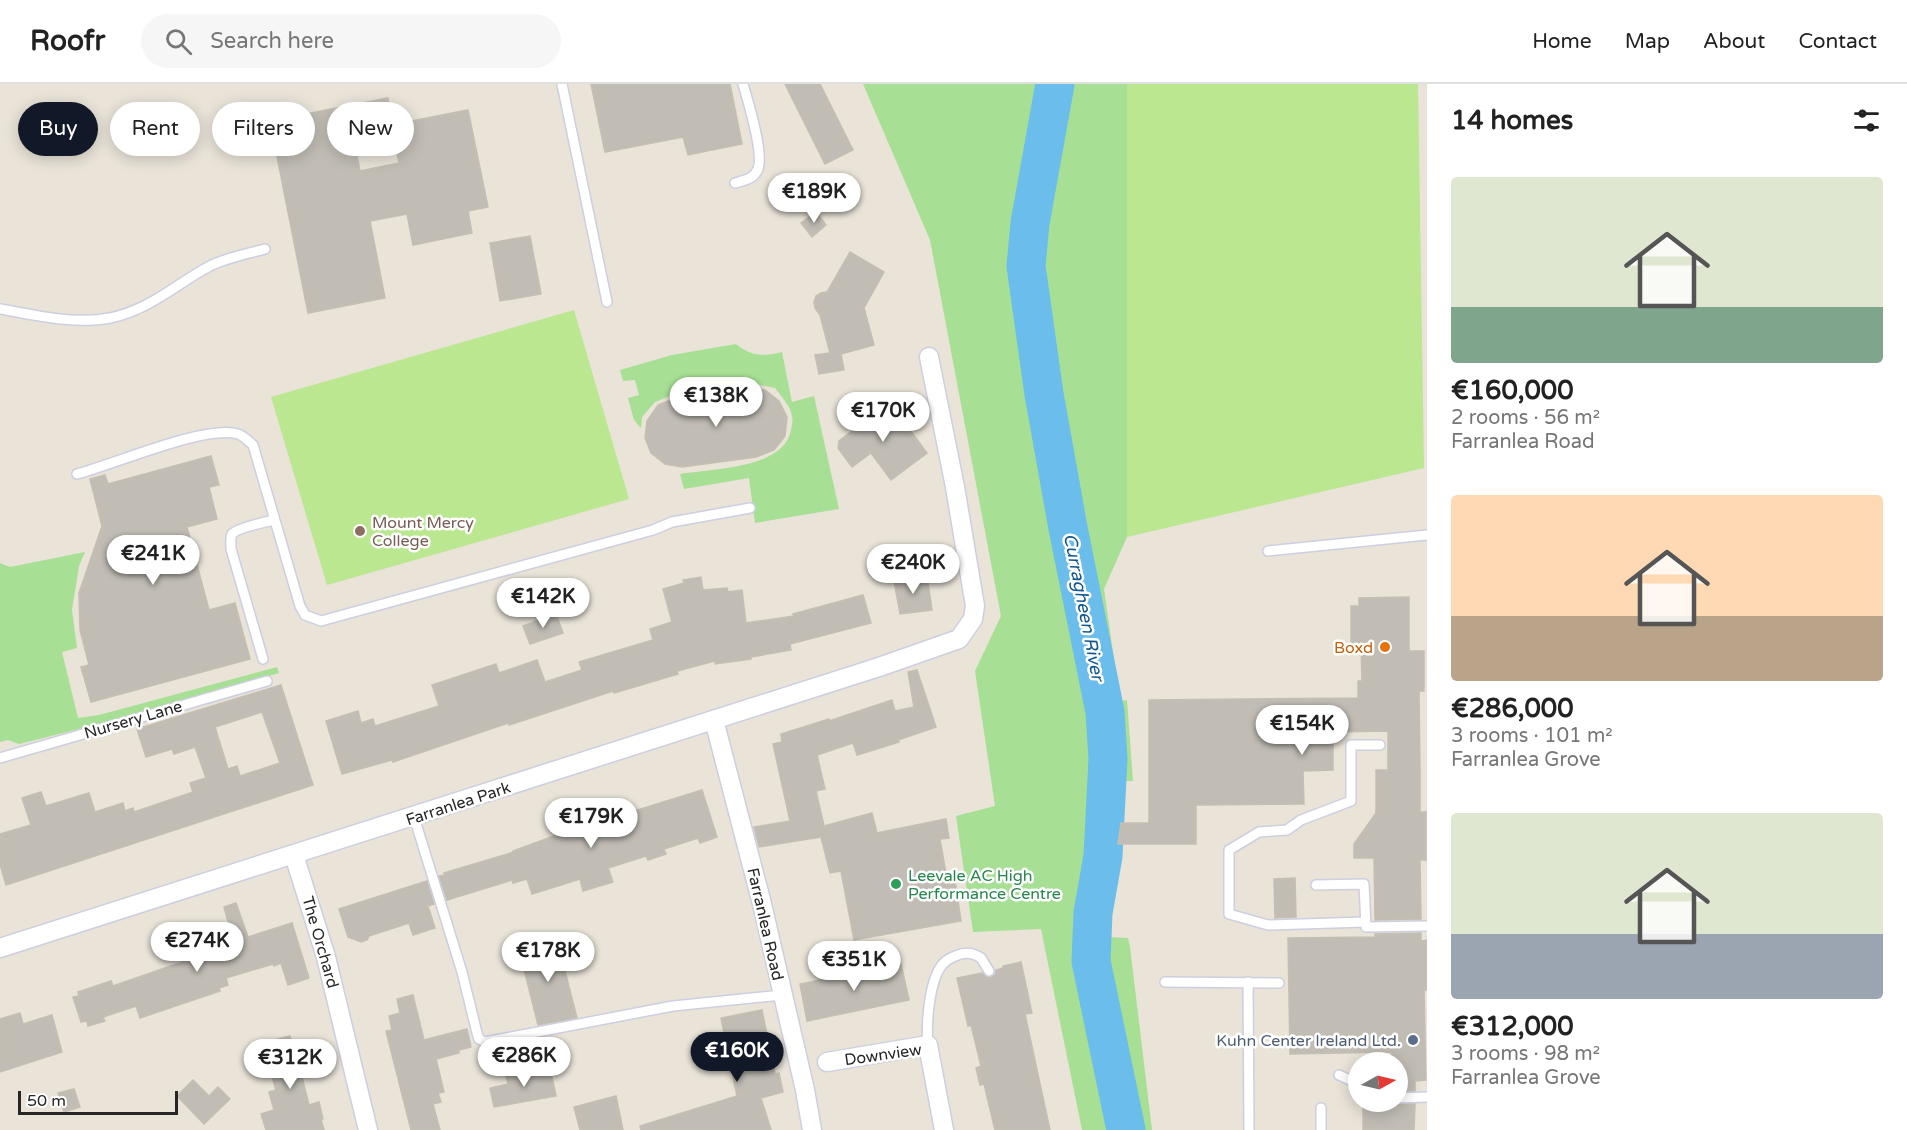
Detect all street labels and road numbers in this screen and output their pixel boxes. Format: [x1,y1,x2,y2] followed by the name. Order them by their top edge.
[82,696,185,744] street label: Nursery Lane
[403,778,513,830] street label: Farranlea Park
[742,866,788,982] street label: Farranlea Road
[297,894,343,990] street label: The Orchard
[843,1040,923,1070] street label: Downview

